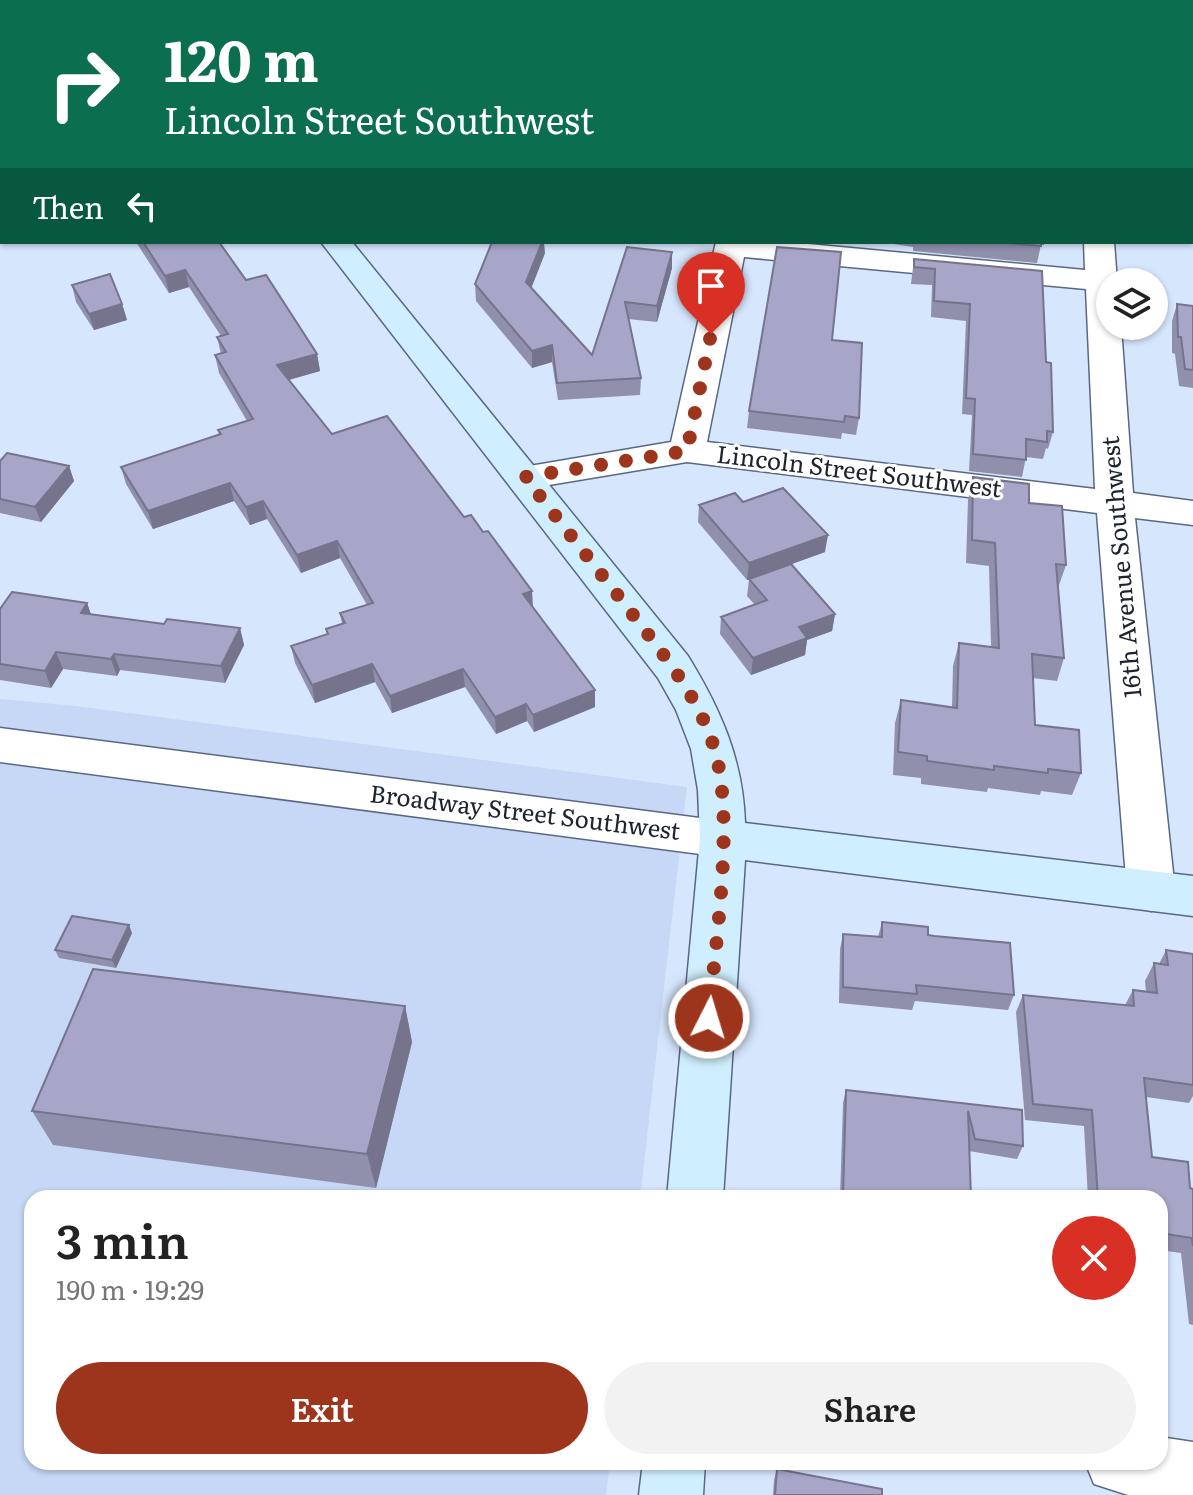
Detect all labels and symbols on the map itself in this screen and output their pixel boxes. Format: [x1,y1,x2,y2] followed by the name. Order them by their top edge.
[677,252,745,334] pin
[715,435,1004,504] street label: Lincoln Street Southwest
[1091,435,1148,699] street label: 16th Avenue Southwest
[368,774,683,847] street label: Broadway Street Southwest
[667,976,751,1060] position arrow

